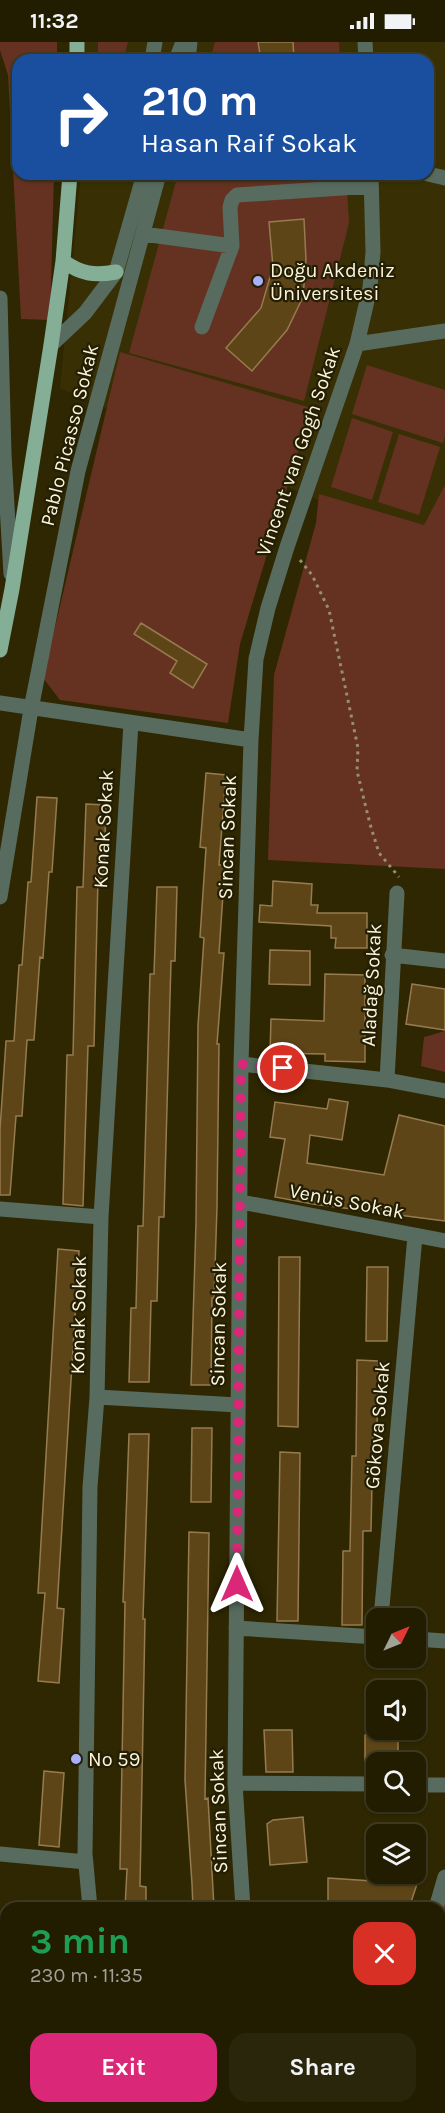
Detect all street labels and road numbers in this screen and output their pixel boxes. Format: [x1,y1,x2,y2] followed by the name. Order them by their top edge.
[36,342,103,529] street label: Pablo Picasso Sokak
[252,343,345,559] street label: Vincent van Gogh Sokak
[89,769,118,889] street label: Konak Sokak
[214,774,241,900] street label: Sincan Sokak
[357,923,386,1047] street label: Aladağ Sokak
[287,1179,406,1224] street label: Venüs Sokak
[66,1255,91,1375] street label: Konak Sokak
[206,1261,231,1387] street label: Sincan Sokak
[360,1360,395,1490] street label: Gökova Sokak
[205,1748,232,1874] street label: Sincan Sokak

